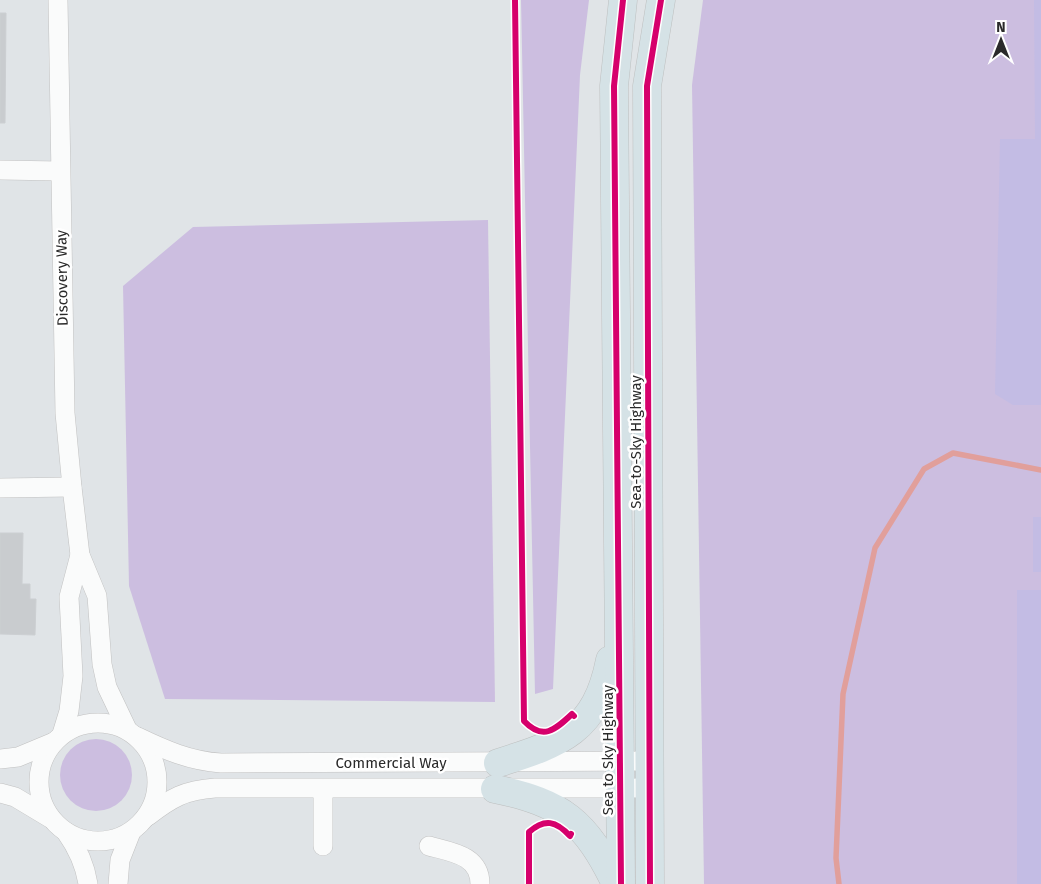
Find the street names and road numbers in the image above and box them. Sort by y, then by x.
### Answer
street label: Discovery Way [52,229,72,326]
street label: Sea-to-Sky Highway [627,375,645,509]
street label: Sea to Sky Highway [599,684,617,815]
street label: Commercial Way [335,754,447,772]

